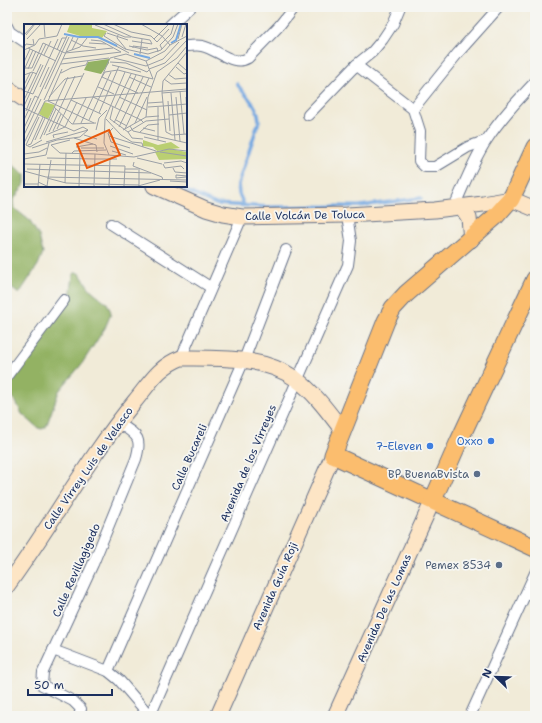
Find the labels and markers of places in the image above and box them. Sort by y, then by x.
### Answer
place label: Oxxo [457,434,483,449]
marker: Oxxo [486,436,496,446]
place label: 7-Eleven [376,439,422,454]
marker: 7-Eleven [425,441,435,451]
place label: BP BuenaBvista [388,467,469,482]
marker: BP BuenaBvista [472,469,482,479]
place label: Pemex 8534 [425,558,491,573]
marker: Pemex 8534 [494,560,504,570]

